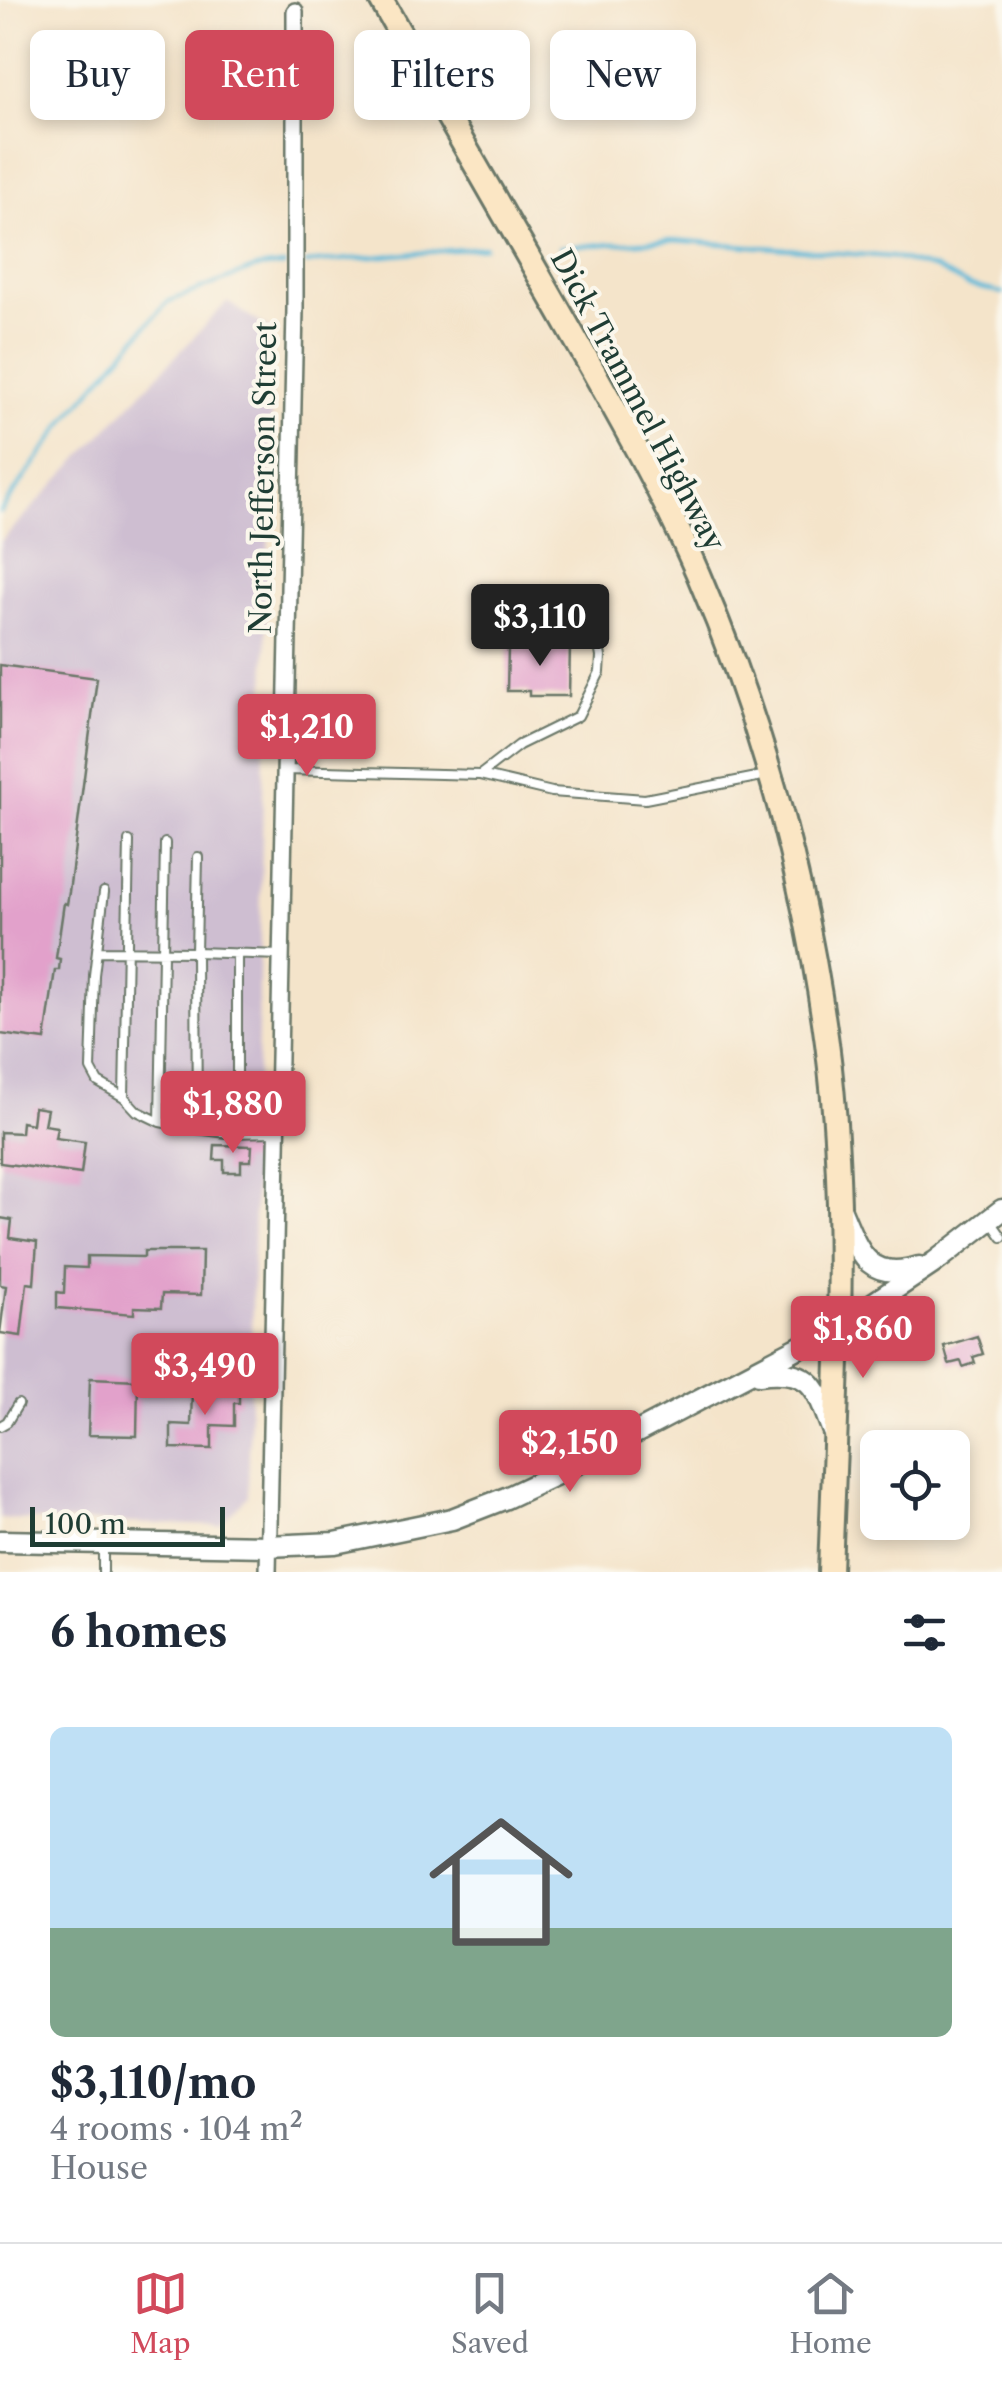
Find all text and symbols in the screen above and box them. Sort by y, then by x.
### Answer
chip: Buy [30,30,165,120]
chip: Rent [185,30,334,120]
chip: Filters [354,30,530,120]
chip: New [550,30,696,120]
street label: Dick Trammel Highway [543,243,733,557]
street label: North Jefferson Street [242,321,284,635]
pin: $3,110 [459,584,621,669]
text: $3,110 [493,597,587,636]
pin: $1,210 [226,694,388,779]
text: $1,210 [260,707,354,746]
pin: $1,880 [152,1071,314,1156]
text: $1,880 [183,1084,283,1123]
pin: $1,860 [782,1296,944,1381]
text: $1,860 [813,1309,913,1348]
pin: $3,490 [124,1333,286,1418]
text: $3,490 [153,1346,257,1385]
pin: $2,150 [489,1410,651,1495]
text: $2,150 [521,1423,619,1462]
map controls [860,1430,970,1540]
button: locate [860,1430,970,1540]
scale bar [30,1502,225,1546]
text: 100 m [45,1507,126,1541]
icon: filters [897,1605,952,1660]
text: 6 homes [50,1606,228,1658]
icon: home [411,1792,591,1972]
text: $3,110/mo [50,2057,257,2109]
text: 4 rooms · 104 m² [50,2109,303,2148]
text: House [50,2148,148,2187]
tab: Map [130,2266,190,2360]
tab: Saved [451,2266,529,2360]
tab: Home [789,2266,872,2360]

